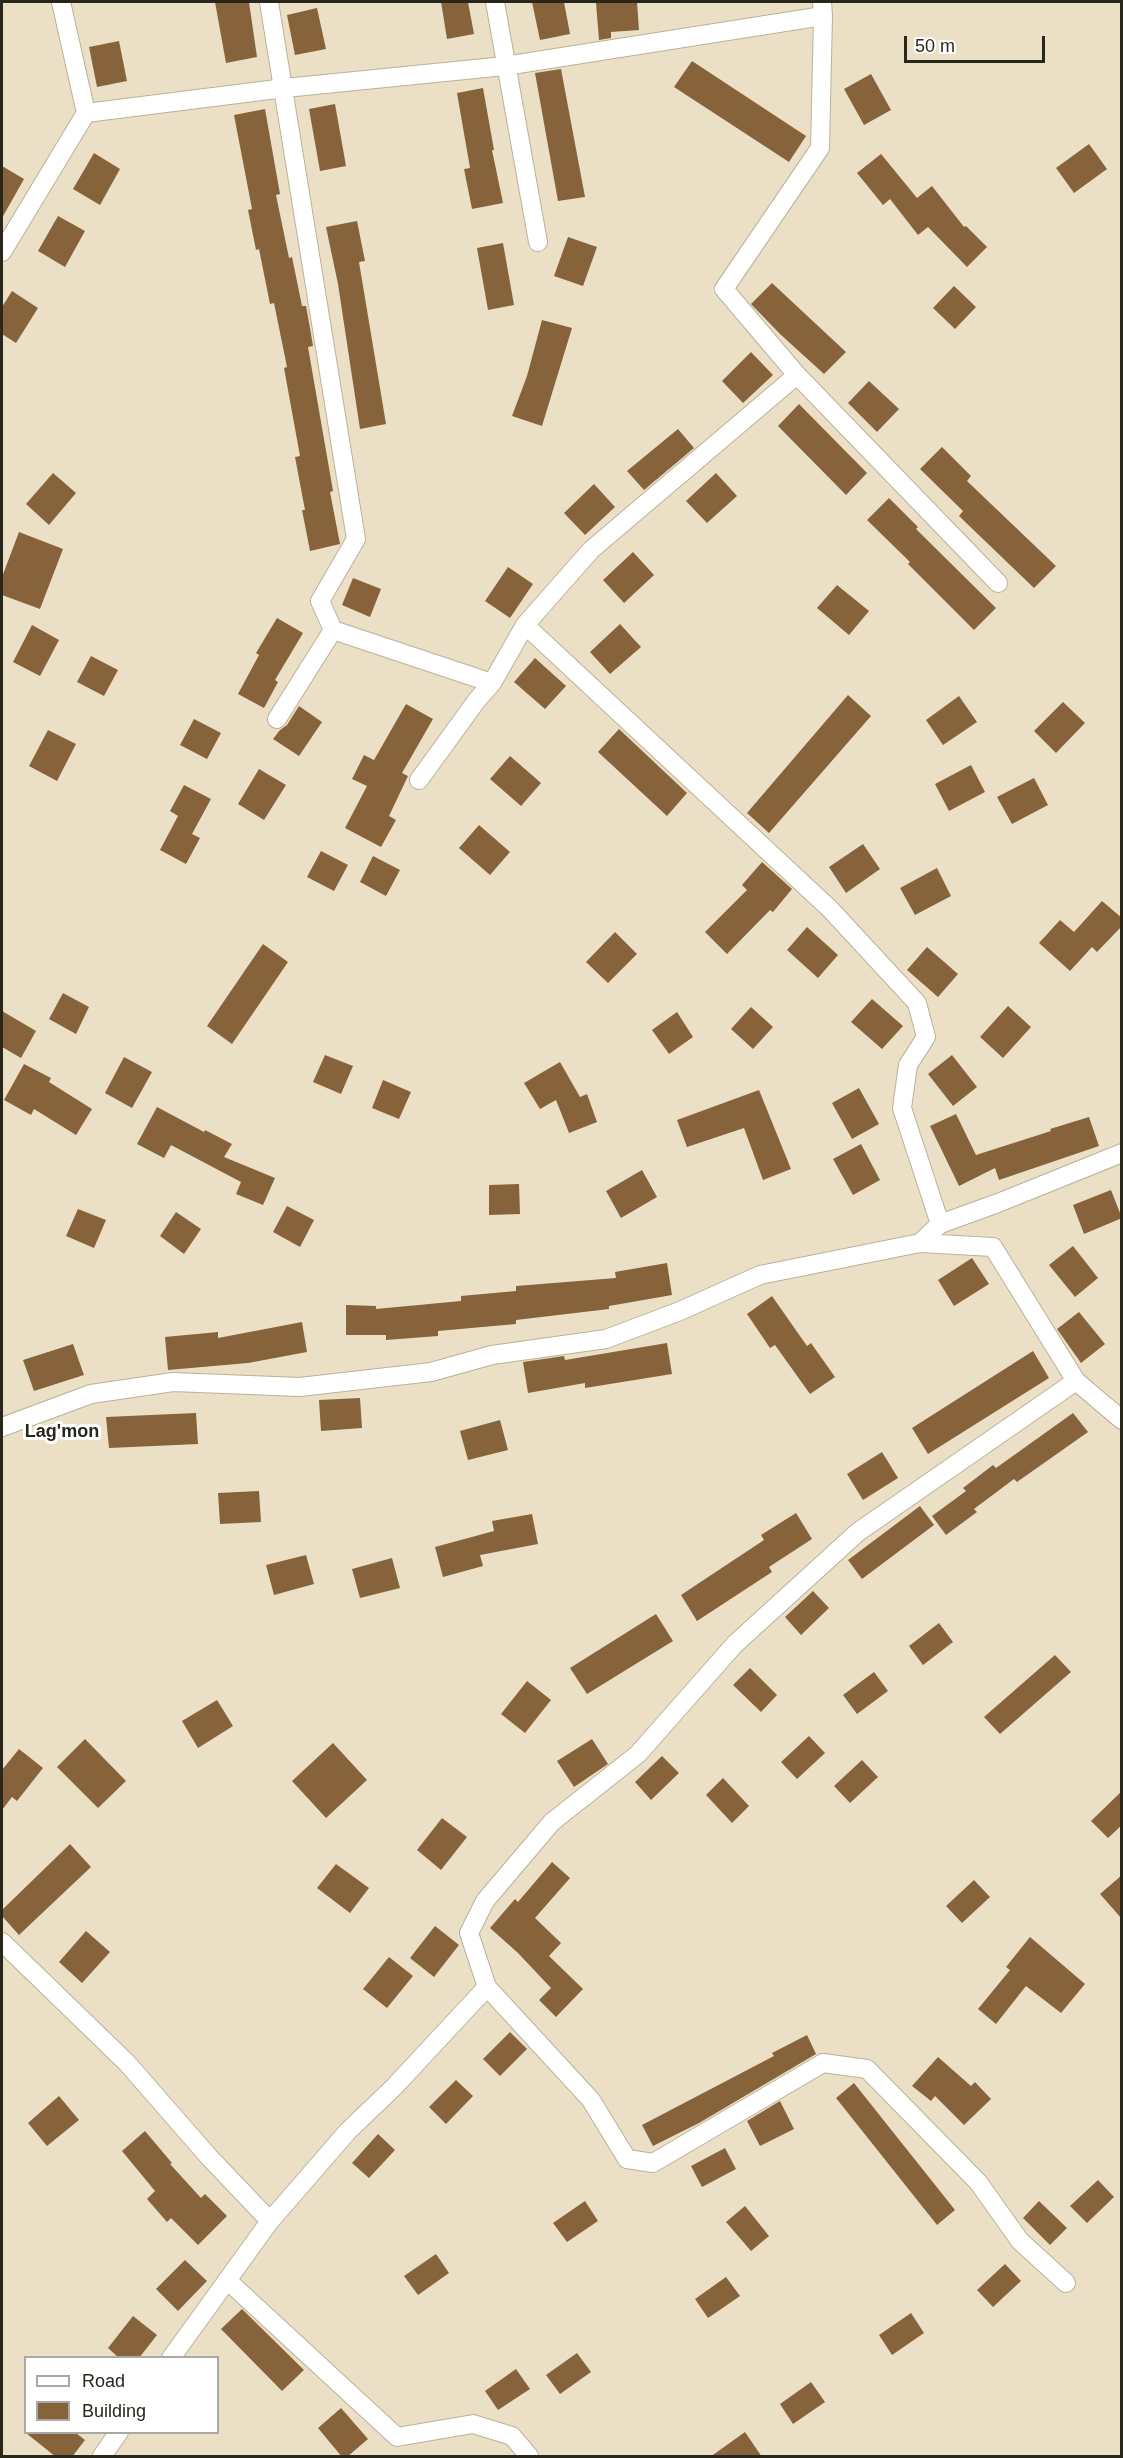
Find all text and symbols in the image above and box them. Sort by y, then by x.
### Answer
scale bar [907,24,1048,62]
text: 50 m [915,36,955,56]
district label: Lag'mon [25,1421,99,1443]
legend [24,2356,219,2434]
text: Road [82,2371,125,2391]
text: Building [82,2401,146,2421]

